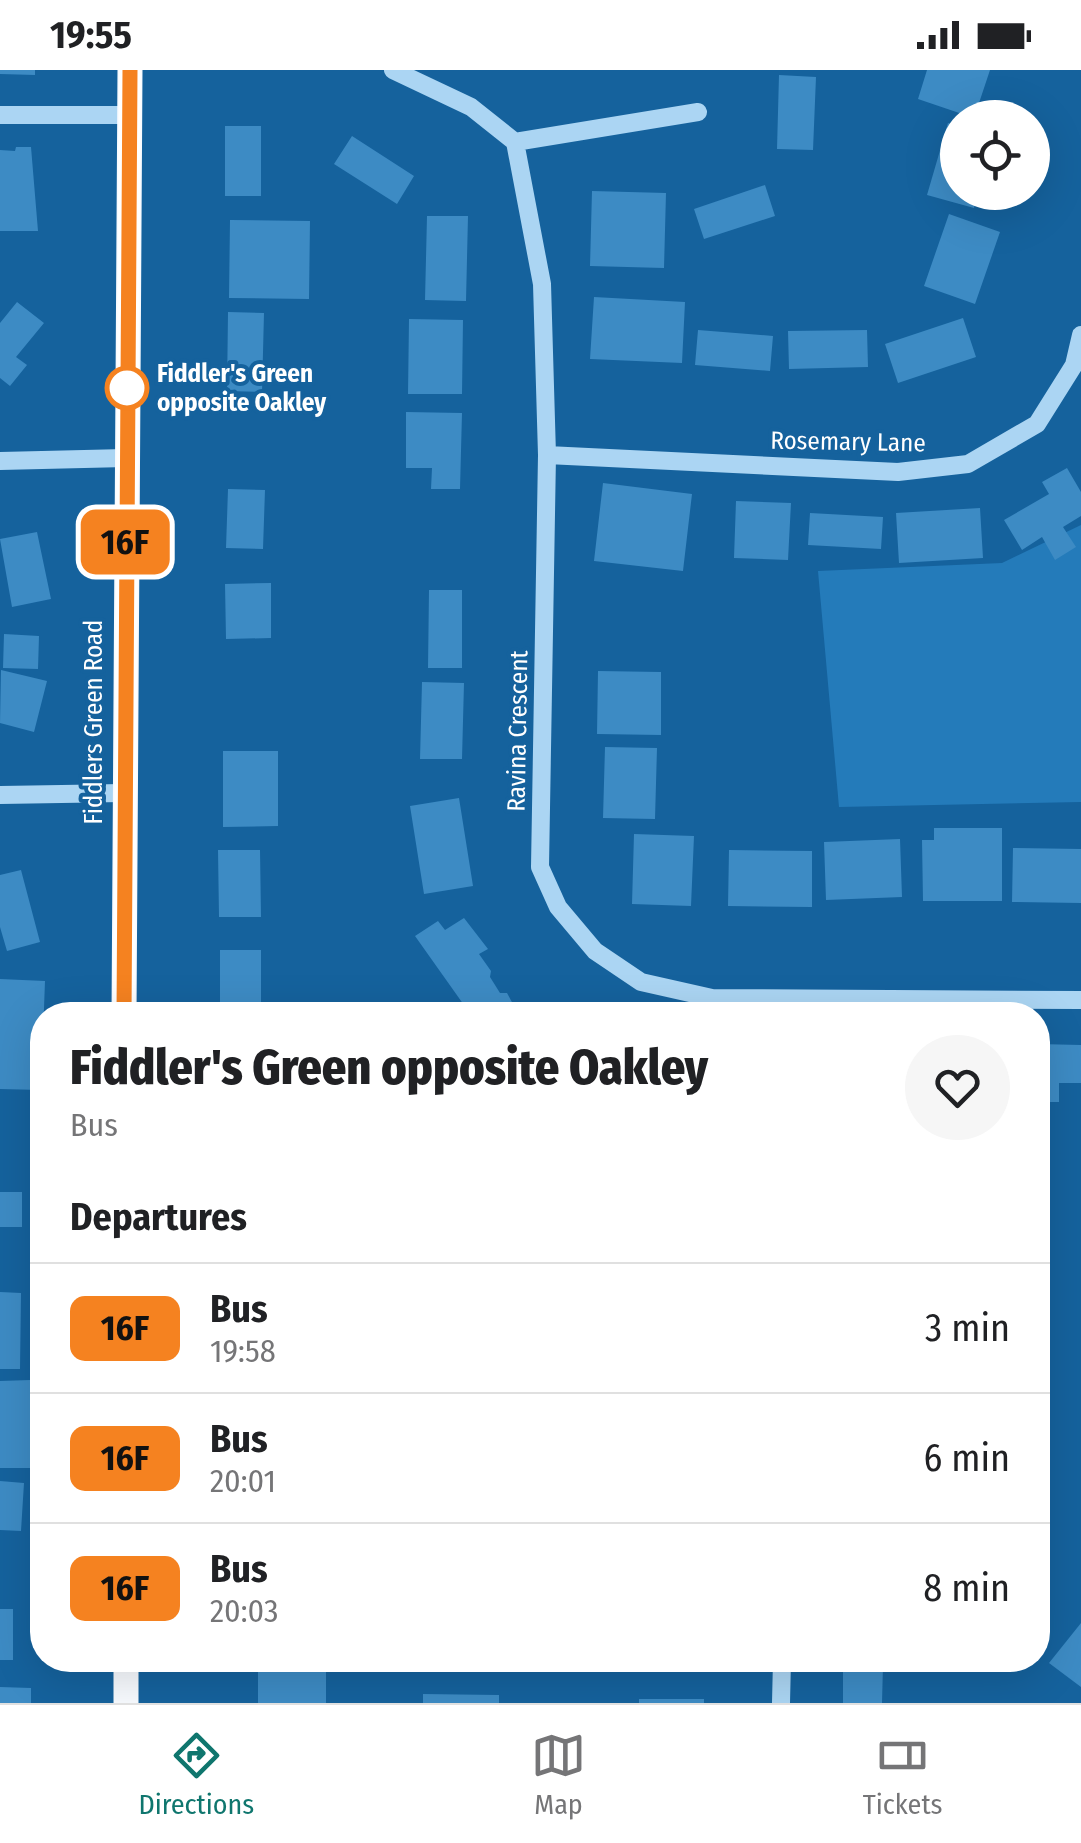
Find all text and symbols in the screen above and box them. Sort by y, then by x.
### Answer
text: 19:55 [50,12,132,58]
map controls [940,100,1050,210]
button: locate [940,100,1050,210]
place label: Fiddler's Green opposite Oakley [157,359,327,418]
marker: Fiddler's Green opposite Oakley [106,367,148,409]
street label: Rosemary Lane [770,426,926,458]
line badge: 16F [68,510,182,574]
text: 16F [101,521,149,563]
street label: Fiddlers Green Road [79,620,109,824]
street label: Ravina Crescent [502,649,534,812]
button: heart [905,1035,1010,1140]
text: Fiddler's Green opposite Oakley [70,1039,708,1097]
text: Bus [70,1106,118,1144]
text: Departures [70,1194,247,1240]
text: Bus [210,1286,268,1332]
text: 3 min [925,1305,1010,1351]
text: 16F [101,1307,149,1349]
text: 19:58 [210,1332,276,1370]
text: Bus [210,1416,268,1462]
text: 6 min [923,1435,1010,1481]
text: 16F [101,1437,149,1479]
text: 20:01 [210,1462,276,1500]
text: Bus [210,1546,268,1592]
text: 8 min [923,1565,1010,1611]
text: 16F [101,1567,149,1609]
text: 20:03 [210,1592,278,1630]
tab: Directions [138,1728,254,1821]
tab: Map [531,1728,586,1821]
tab: Tickets [863,1728,943,1821]

